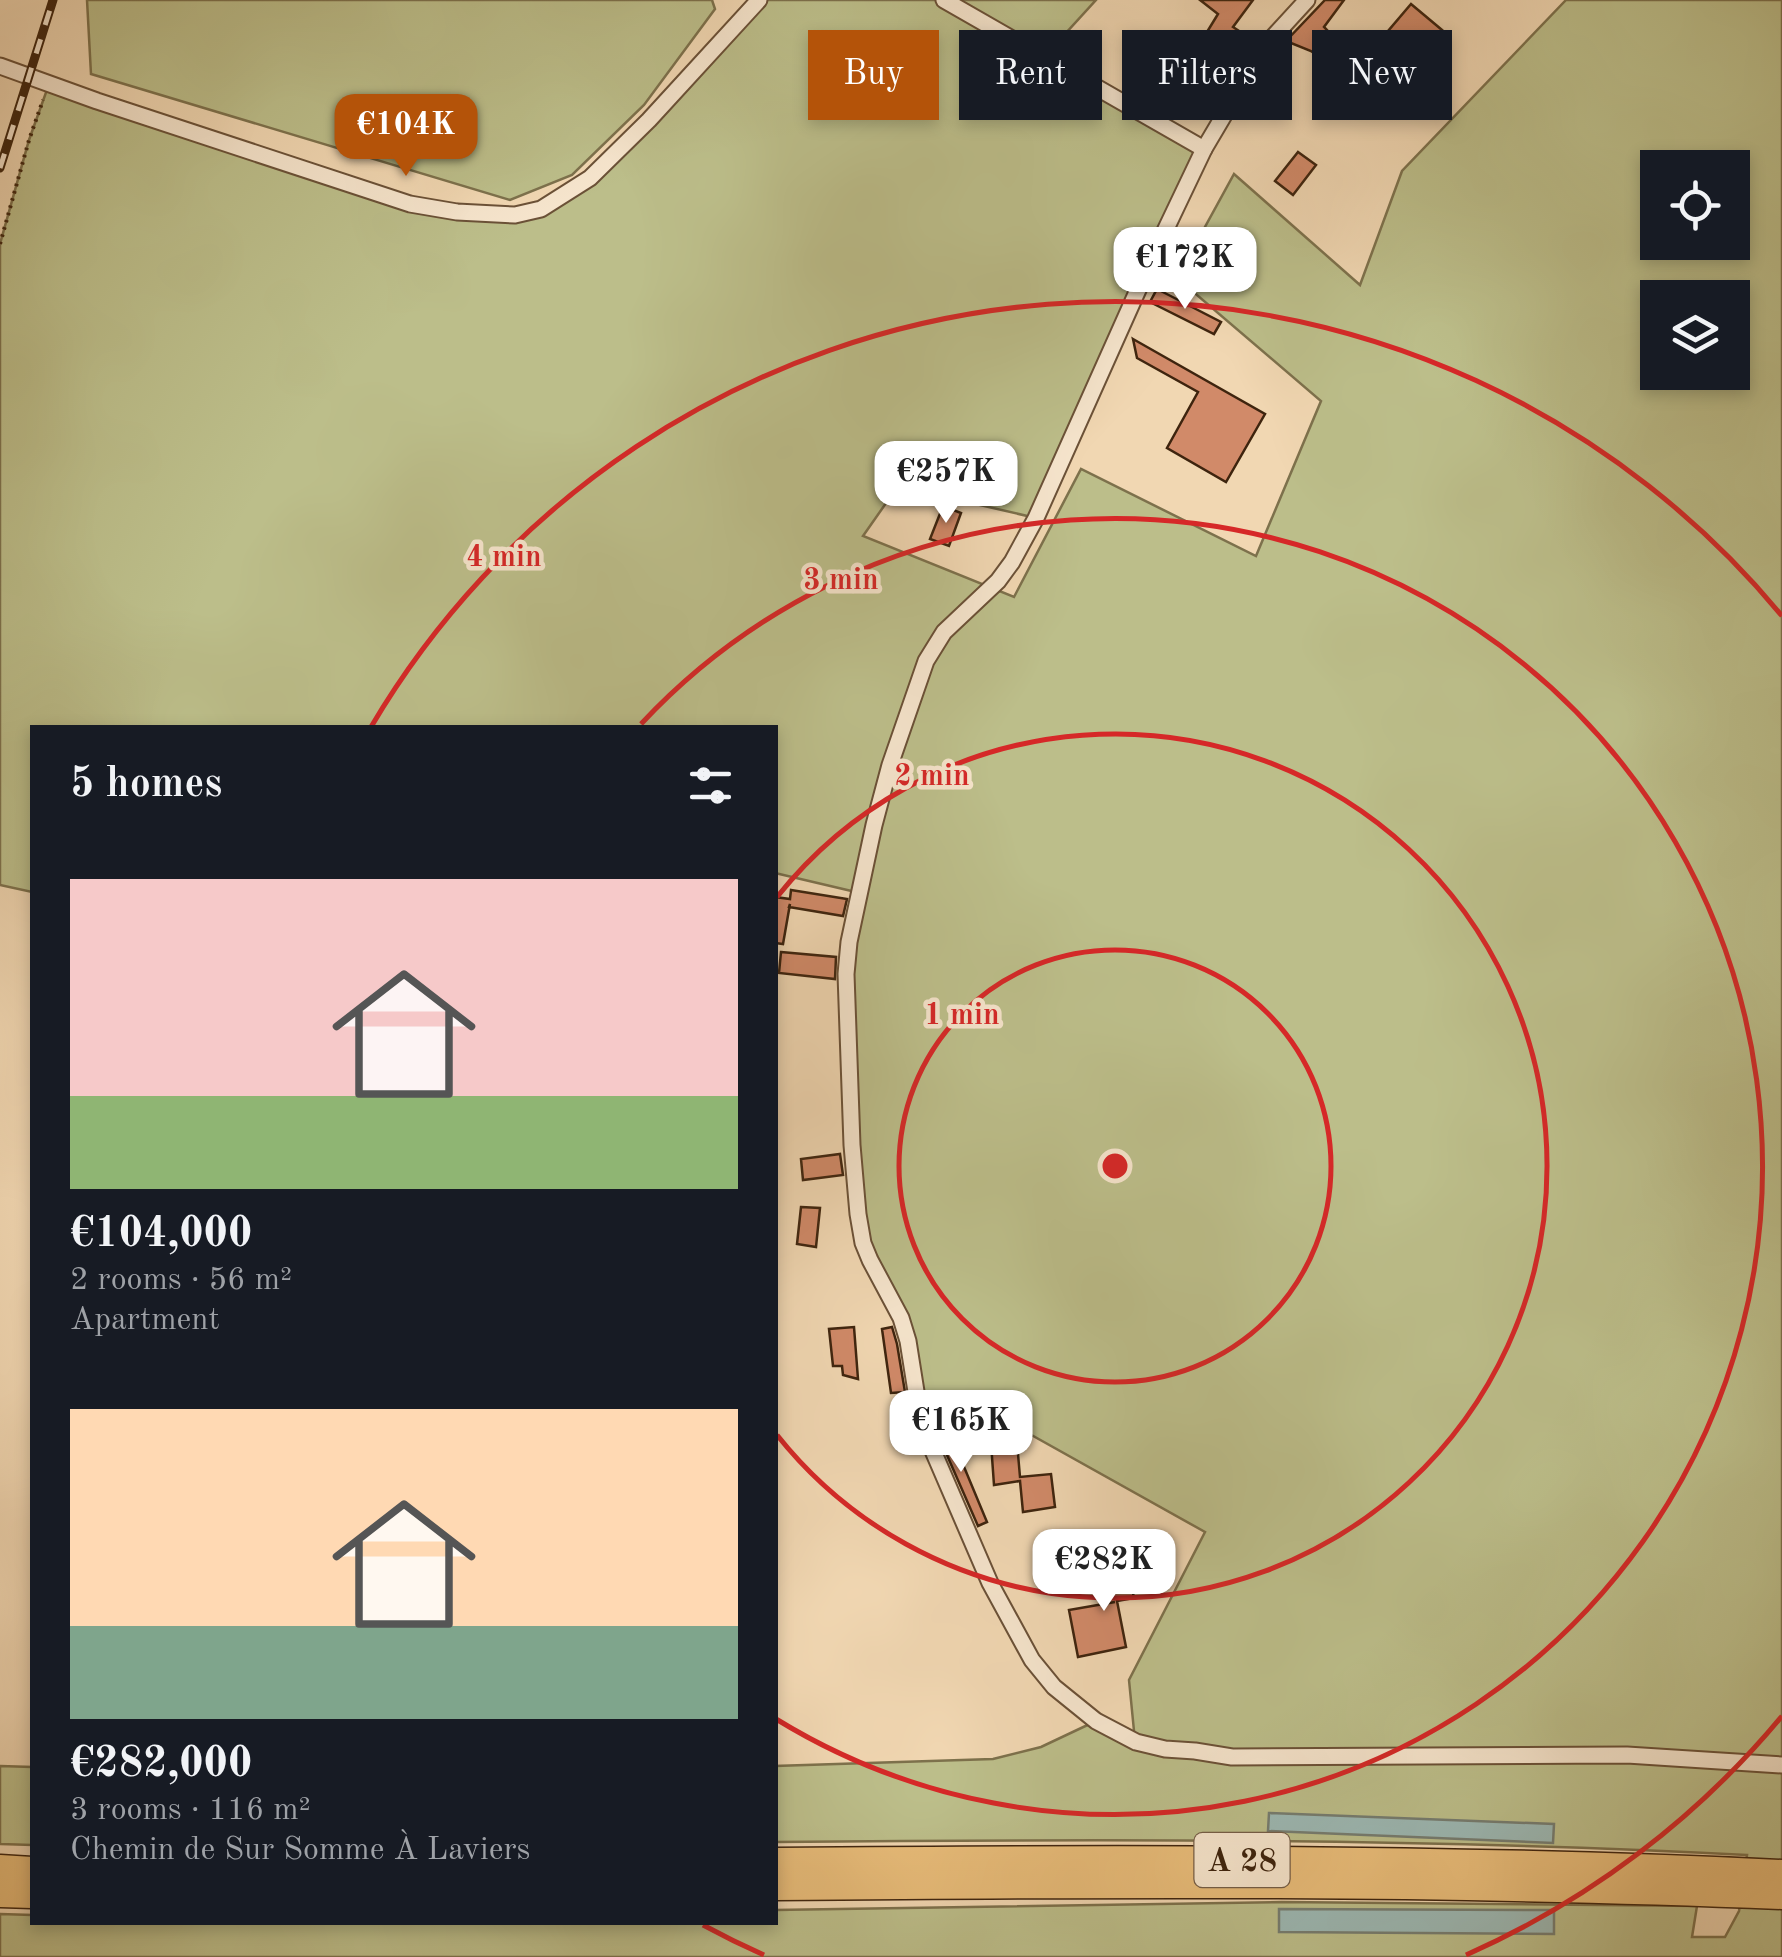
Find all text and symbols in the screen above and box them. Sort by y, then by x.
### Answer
chip: Buy [808,30,939,120]
chip: Rent [959,30,1102,120]
chip: Filters [1122,30,1292,120]
chip: New [1312,30,1452,120]
pin: €104K [336,94,476,179]
text: €104K [357,110,455,142]
map controls [1640,150,1750,390]
button: locate [1640,150,1750,260]
pin: €172K [1115,227,1255,312]
text: €172K [1136,243,1234,275]
button: layers [1640,280,1750,390]
pin: €257K [876,441,1016,526]
text: €257K [897,457,995,489]
text: 4 min [466,543,542,573]
text: 3 min [803,566,879,596]
icon: filters [683,758,738,813]
text: 2 min [894,762,970,792]
text: 5 homes [70,764,222,806]
icon: home [314,944,494,1124]
text: 1 min [924,1001,1000,1031]
centre of rings [1097,1148,1133,1184]
text: €104,000 [70,1214,252,1256]
text: 2 rooms · 56 m² [70,1265,292,1297]
text: Apartment [70,1305,220,1337]
pin: €165K [891,1390,1031,1475]
text: €165K [912,1406,1010,1438]
icon: home [314,1474,494,1654]
pin: €282K [1034,1529,1174,1614]
text: €282K [1055,1545,1153,1577]
text: €282,000 [70,1744,252,1786]
text: 3 rooms · 116 m² [70,1795,311,1827]
road number: A 28 [1194,1833,1290,1887]
text: Chemin de Sur Somme À Laviers [70,1835,530,1867]

